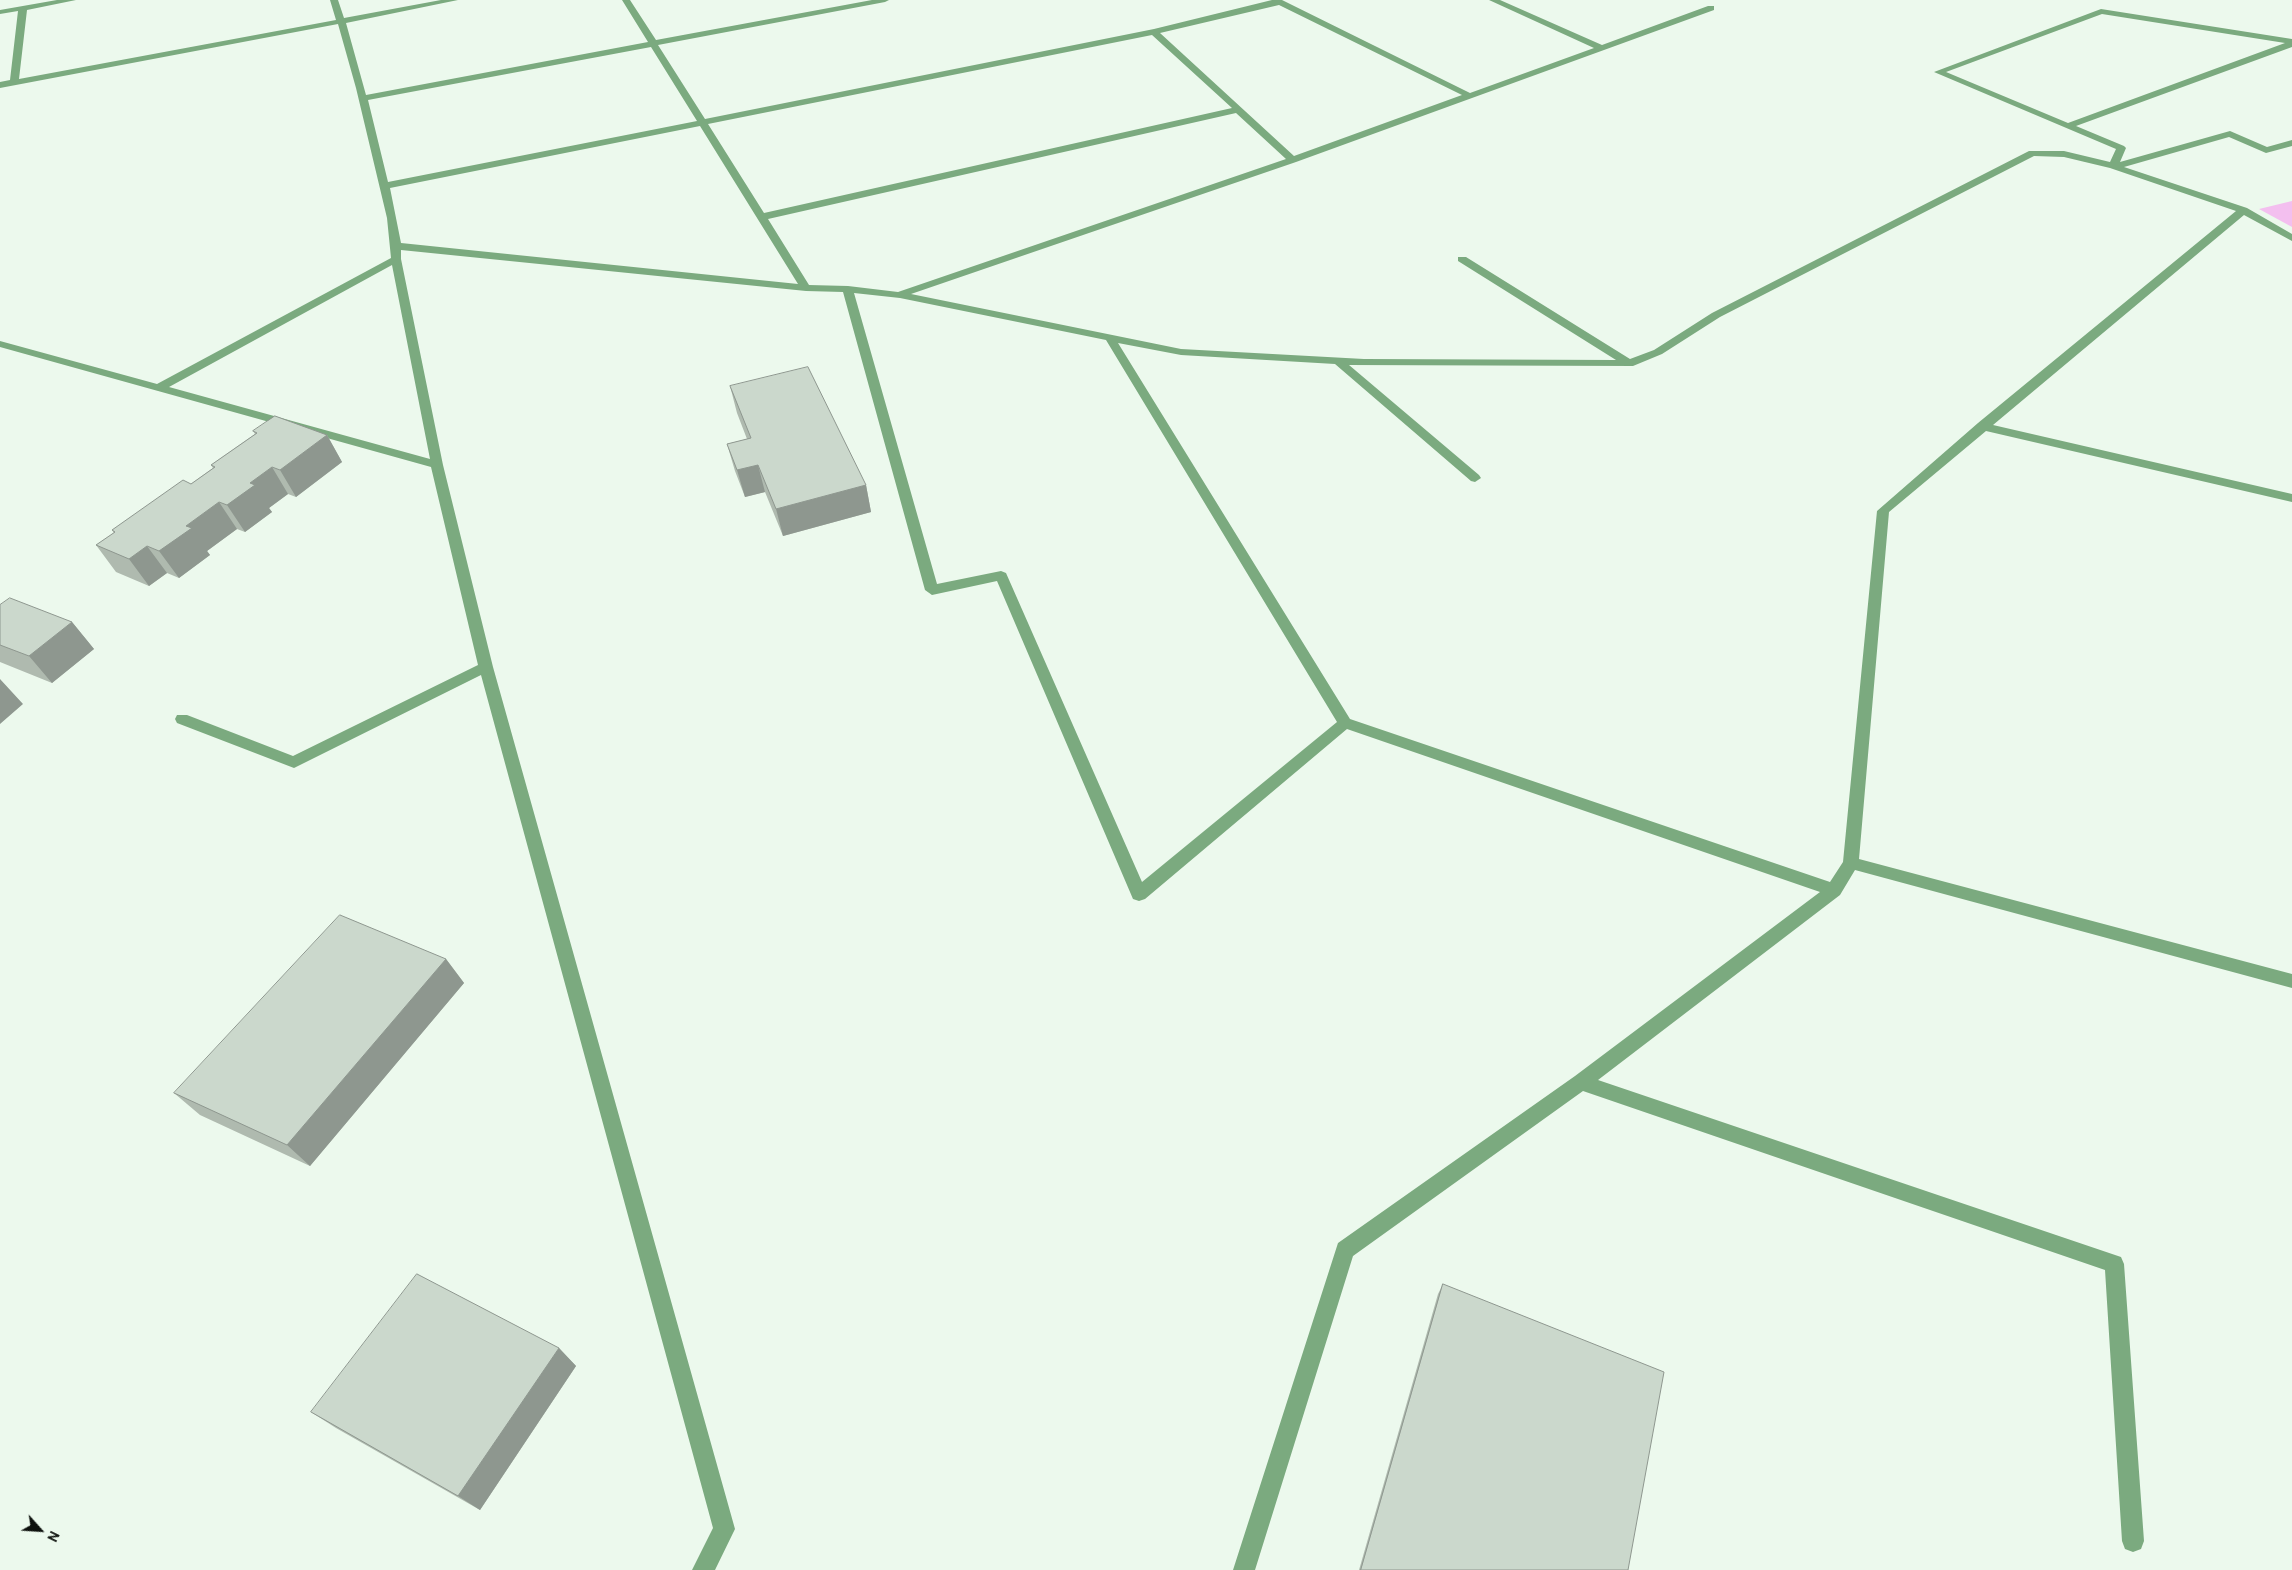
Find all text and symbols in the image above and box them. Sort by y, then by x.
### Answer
north arrow [15,1505,65,1555]
text: N [43,1528,64,1545]

